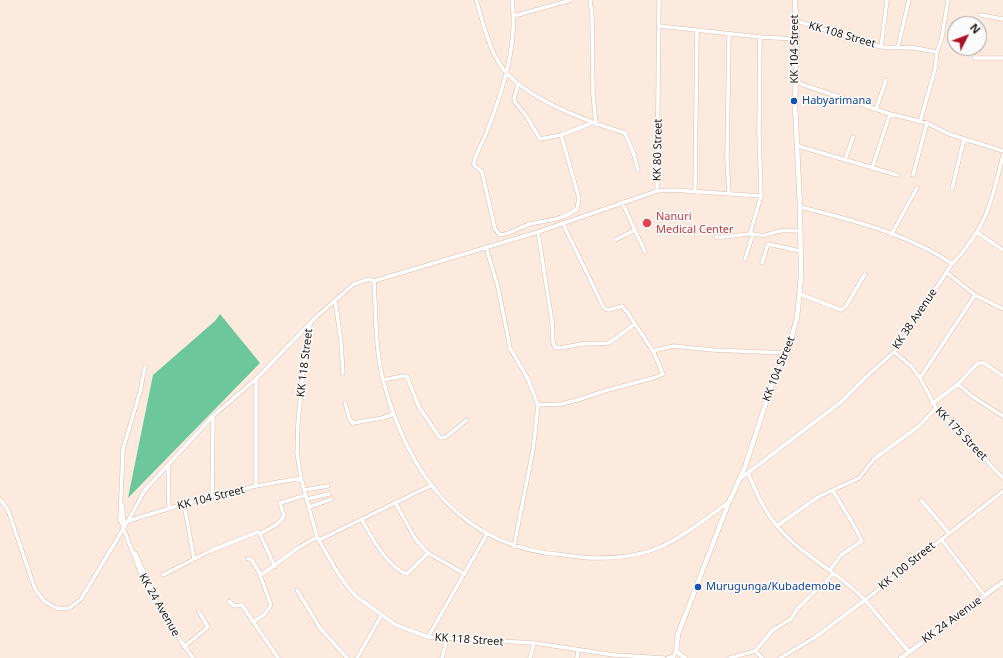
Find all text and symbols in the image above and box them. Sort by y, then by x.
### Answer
street label: KK 104 Street [788,15,802,83]
north arrow [947,16,987,56]
street label: KK 108 Street [807,19,877,51]
text: N [967,20,984,37]
place label: Habyarimana [802,94,871,108]
marker: Habyarimana [789,96,799,106]
street label: KK 80 Street [651,119,665,181]
place label: Nanuri Medical Center [656,210,734,236]
marker: Nanuri Medical Center [641,217,653,229]
street label: KK 38 Avenue [890,286,940,352]
street label: KK 118 Street [294,328,316,398]
street label: KK 104 Street [760,335,798,403]
street label: KK 175 Street [932,405,990,463]
street label: KK 104 Street [176,483,246,513]
street label: KK 100 Street [876,539,938,593]
street label: KK 24 Avenue [136,571,182,639]
place label: Murugunga/Kubademobe [706,580,841,594]
marker: Murugunga/Kubademobe [693,582,703,592]
street label: KK 24 Avenue [920,594,984,646]
street label: KK 118 Street [434,631,504,649]

